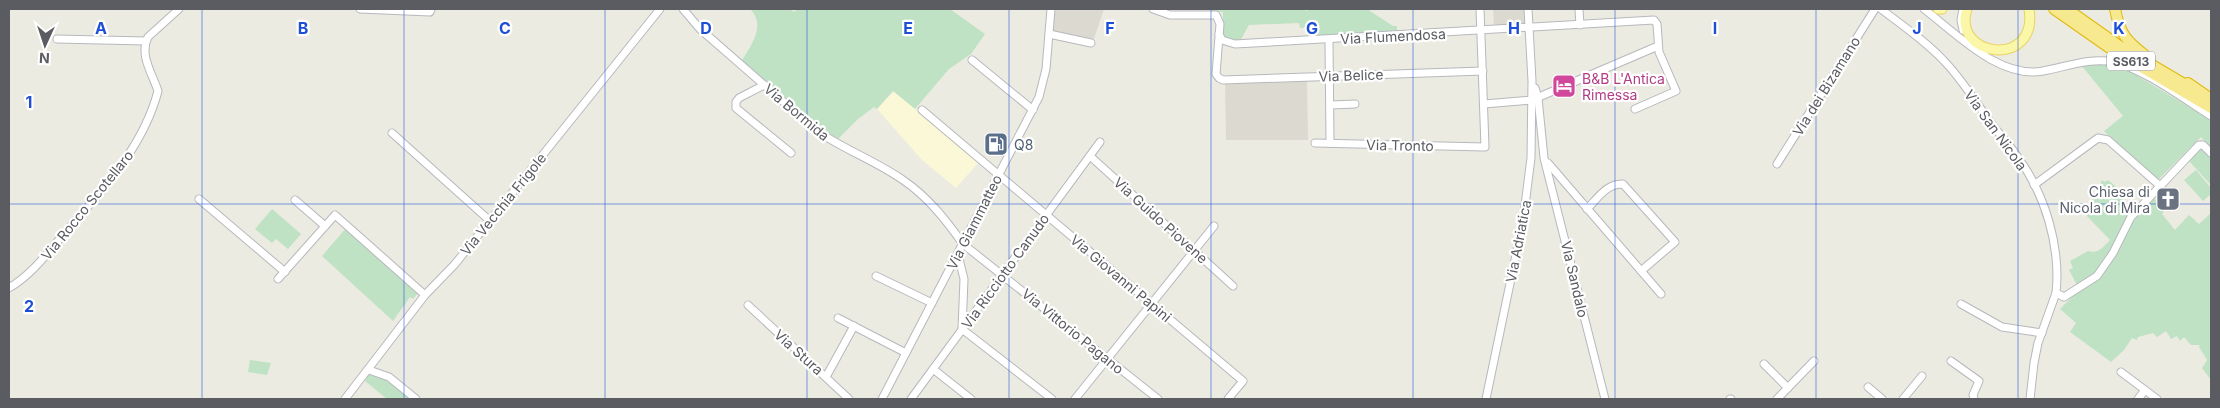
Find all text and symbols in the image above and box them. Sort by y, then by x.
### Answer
text: A [95,18,107,38]
text: B [298,18,308,38]
text: C [499,18,511,38]
text: D [700,18,712,38]
text: E [903,18,913,38]
text: F [1105,18,1115,38]
text: G [1306,18,1318,38]
text: H [1508,18,1520,38]
text: I [1713,18,1717,38]
text: J [1912,18,1922,38]
text: K [2113,18,2125,38]
north arrow [20,20,70,70]
street label: Via Flumendosa [1340,25,1446,47]
street label: Via dei Bizamano [1789,33,1863,139]
text: N [39,50,50,67]
road number: SS613 [2107,51,2155,70]
street label: Via Belice [1318,65,1384,85]
place label: B&B L'Antica Rimessa [1582,70,1665,103]
hotel icon: B&B L'Antica Rimessa [1551,73,1577,99]
street label: Via Bormida [761,80,833,144]
street label: Via San Nicola [1961,86,2031,174]
text: 1 [26,92,32,112]
fuel station icon: Q8 [983,131,1009,157]
place label: Q8 [1014,136,1033,153]
street label: Via Tronto [1366,136,1434,154]
street label: Via Rocco Scotellaro [37,147,137,263]
street label: Via Vecchia Frigole [457,149,549,259]
street label: Via Giammatteo [943,172,1005,272]
street label: Via Guido Piovene [1111,173,1211,267]
place label: Chiesa di Nicola di Mira [2059,183,2150,216]
church icon: Chiesa di Nicola di Mira [2155,186,2181,212]
street label: Via Adriatica [1502,198,1534,284]
street label: Via Ricciotto Canudo [958,210,1052,332]
street label: Via Giovanni Papini [1067,231,1175,325]
street label: Via Sandalo [1558,239,1592,319]
street label: Via Vittorio Pagano [1019,285,1127,377]
text: 2 [24,296,34,316]
street label: Via Stura [771,326,827,378]

